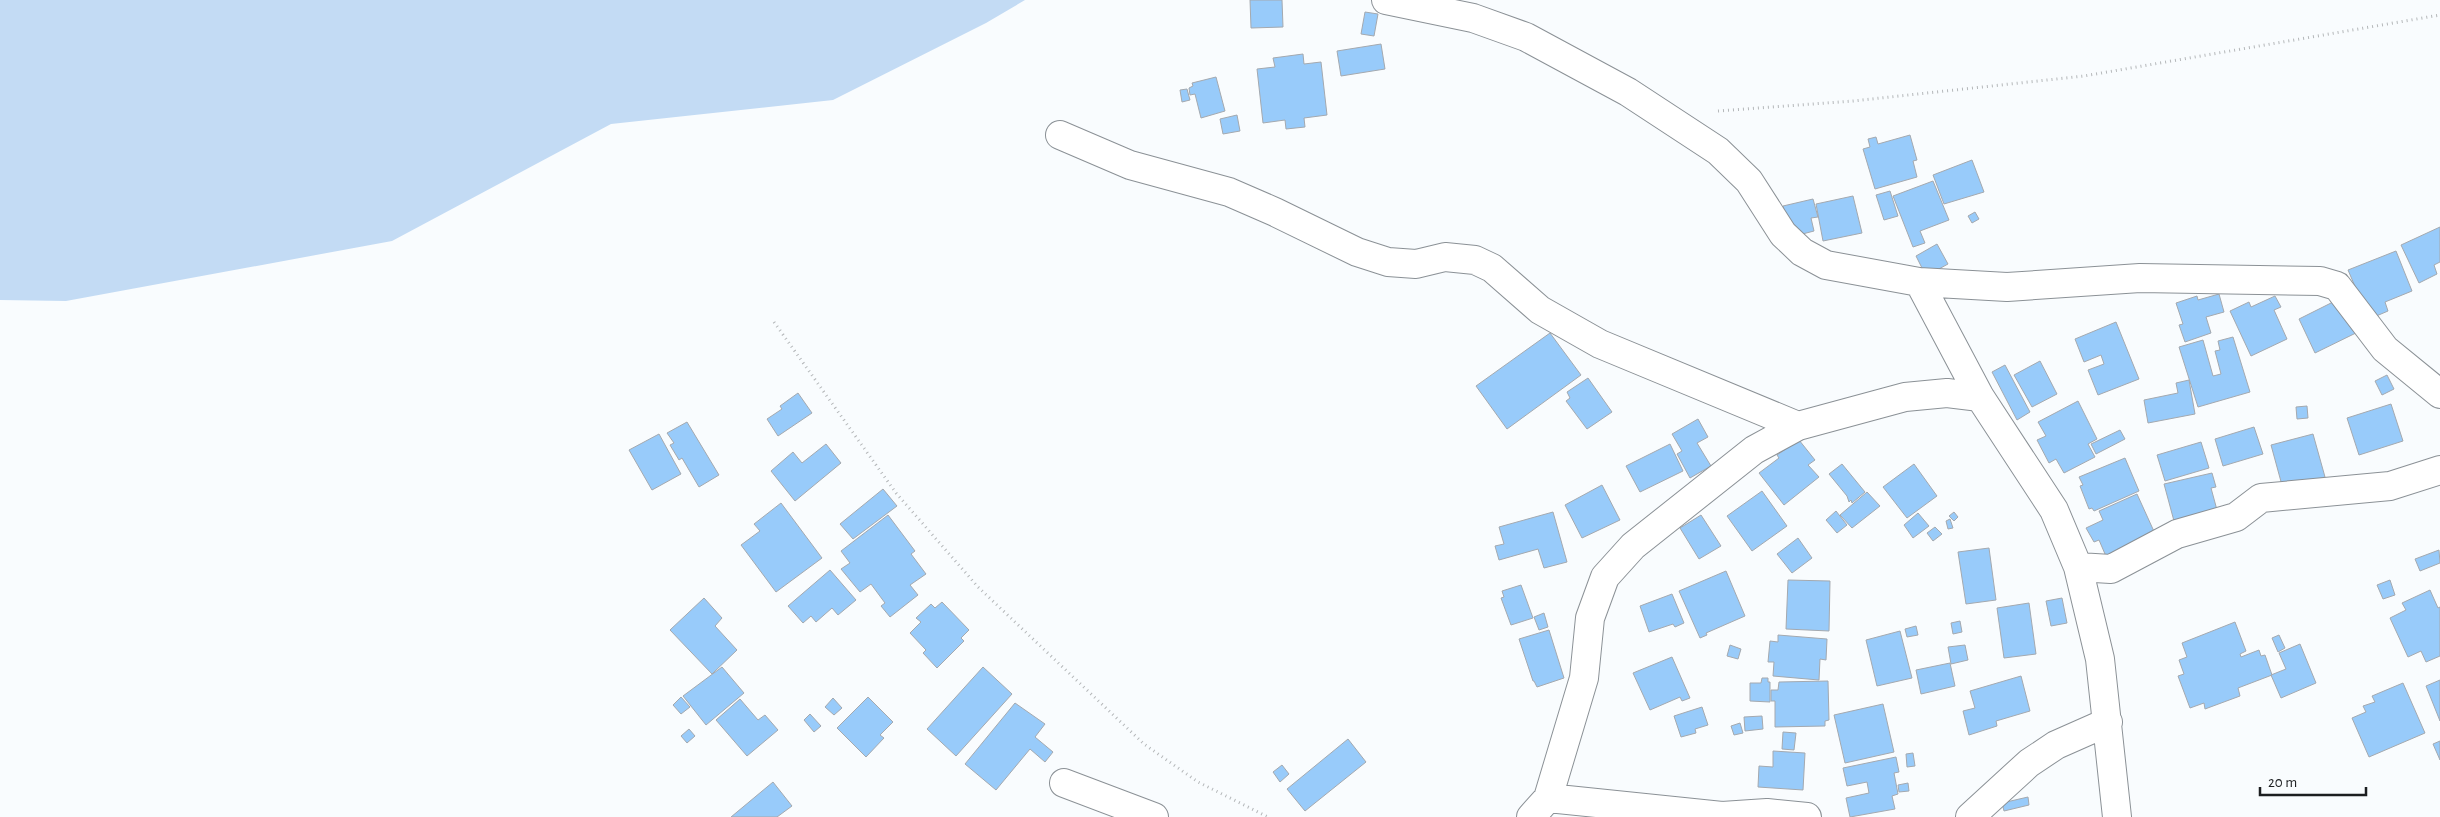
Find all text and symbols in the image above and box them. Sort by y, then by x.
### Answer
scale bar [2260,764,2366,796]
text: 20 m [2268,775,2297,790]

